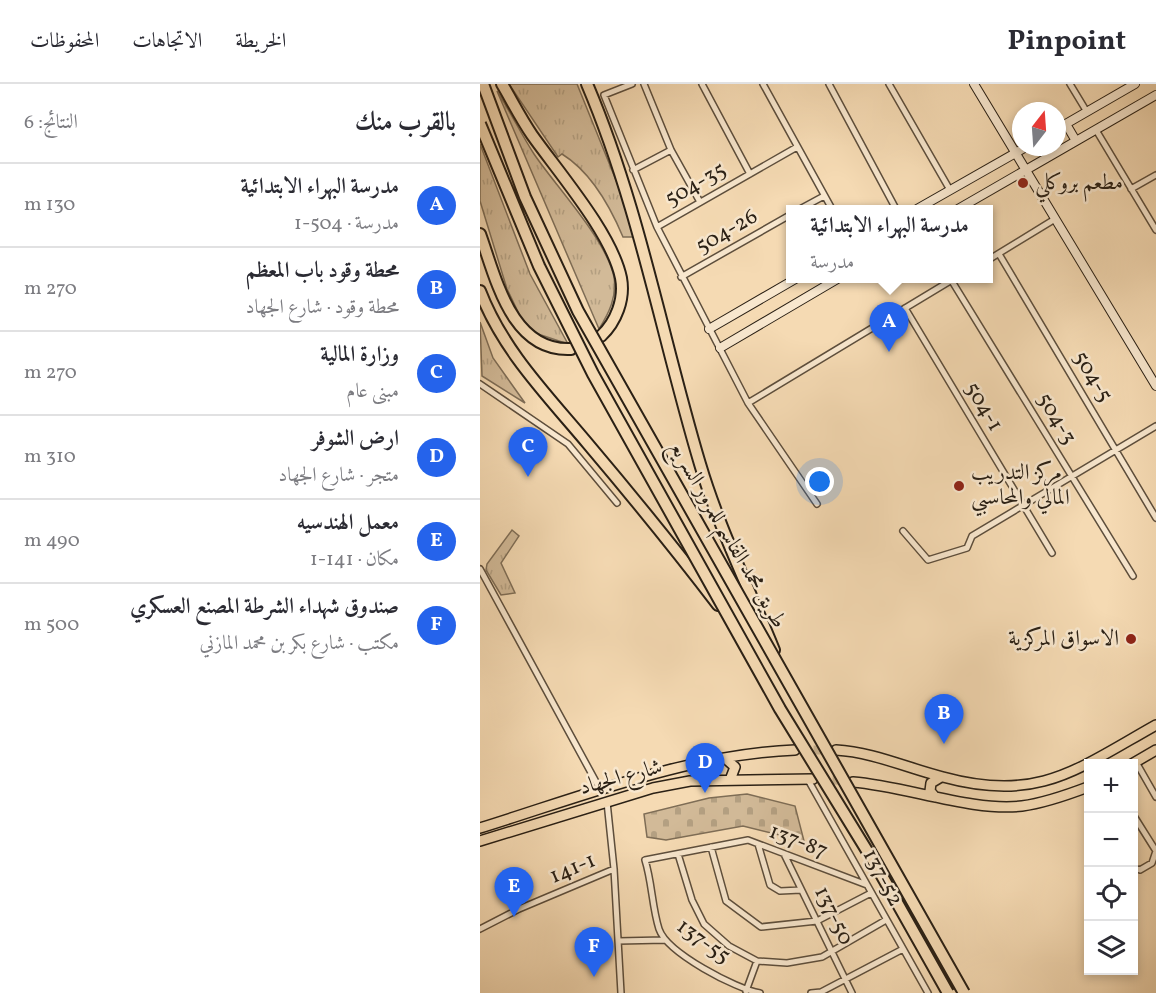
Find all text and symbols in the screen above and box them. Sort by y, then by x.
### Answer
text: Pinpoint [1008,22,1126,61]
text: المحفوظات [30,27,99,56]
text: الاتجاهات [132,27,202,56]
text: الخريطة [235,27,286,56]
north arrow [1012,102,1066,156]
text: بالقرب منك [355,105,456,141]
text: النتائج: 6 [24,109,78,137]
street label: 504-35 [660,155,732,215]
place label: مطعم بروكلي [1035,168,1123,203]
text: مدرسة البهراء الابتدائية [240,172,399,203]
marker: مطعم بروكلي [1016,176,1030,190]
text: 130 m [24,191,75,219]
text: A [429,191,444,219]
street label: 504-26 [690,202,764,262]
popup [786,205,993,283]
text: مدرسة · 504-1 [294,210,399,238]
text: مدرسة البهراء الابتدائية [810,211,969,242]
text: مدرسة [810,249,854,277]
text: محطة وقود باب المعظم [245,256,399,287]
text: 270 m [24,275,77,303]
text: B [430,275,443,303]
text: محطة وقود · شارع الجهاد [246,294,399,322]
pin: A [870,302,908,352]
text: وزارة المالية [320,340,399,371]
street label: 504-5 [1065,345,1119,409]
text: 270 m [24,359,77,387]
text: C [430,359,443,387]
street label: 504-1 [956,376,1010,438]
text: مبنى عام [346,378,399,406]
street label: 504-3 [1028,387,1084,451]
text: ارض الشوفر [312,424,399,455]
pin: C [508,428,548,477]
street label: طريق محمد القاسم للمرور السريع [657,435,793,637]
text: 310 m [24,443,76,471]
text: D [429,443,444,471]
place label: مركز التدريب المالي والمحاسبي [971,458,1070,517]
text: متجر · شارع الجهاد [278,462,399,490]
your location [805,467,834,496]
marker: مركز التدريب المالي والمحاسبي [952,479,966,493]
text: معمل الهندسيه [297,508,399,539]
text: 490 m [24,527,80,555]
text: E [430,527,443,555]
text: مكان · 141-1 [310,546,399,574]
text: صندوق شهداء الشرطة المصنع العسكري [130,592,399,623]
text: 500 m [24,611,79,639]
text: F [431,611,442,639]
place label: الاسواق المركزية [1008,624,1119,655]
text: مكتب · شارع بكر بن محمد المازني [200,630,399,658]
marker: الاسواق المركزية [1124,632,1138,646]
pin: B [924,694,964,744]
pin: D [686,744,724,793]
street label: شارع الجهاد [576,752,666,805]
map controls [1084,759,1138,975]
button: + [1084,759,1138,813]
button: − [1084,813,1138,867]
street label: 137-87 [764,817,832,867]
street label: 137-52 [854,844,910,912]
street label: 141-1 [545,845,601,893]
button: locate [1084,867,1138,921]
pin: E [495,868,534,917]
street label: 137-50 [805,881,861,951]
street label: 137-55 [670,912,736,972]
button: layers [1084,921,1138,975]
pin: F [574,928,614,977]

